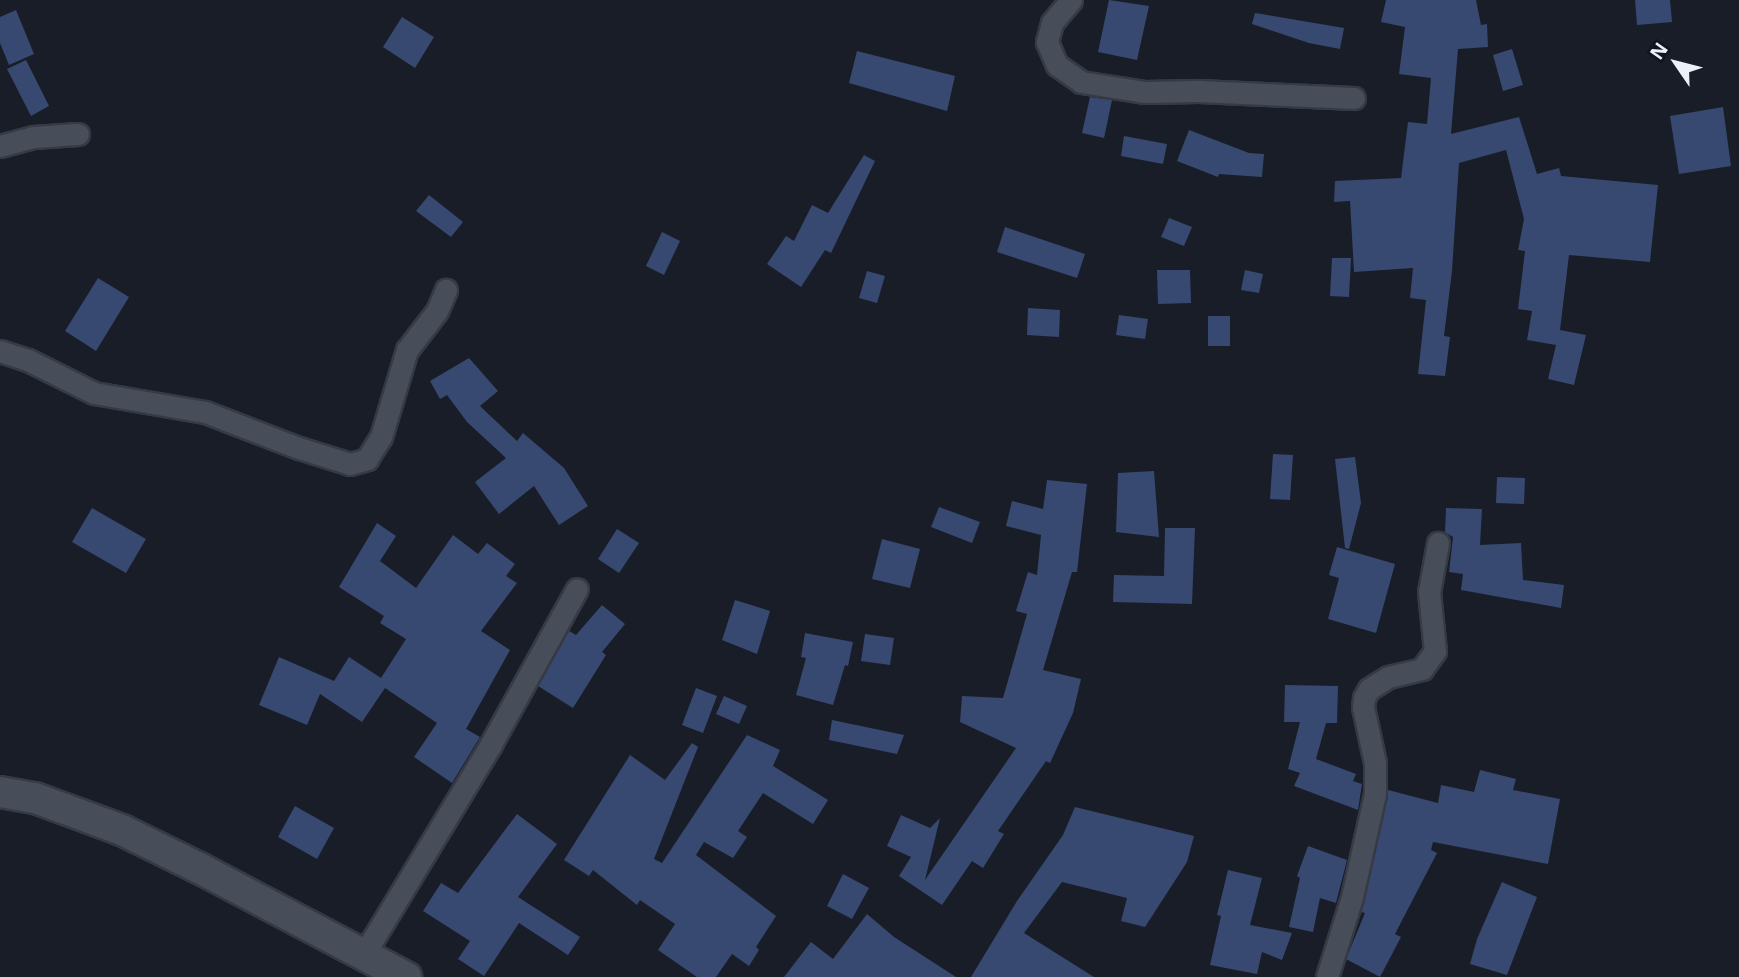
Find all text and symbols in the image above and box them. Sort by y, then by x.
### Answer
north arrow [1641,28,1711,98]
text: N [1644,37,1674,65]

